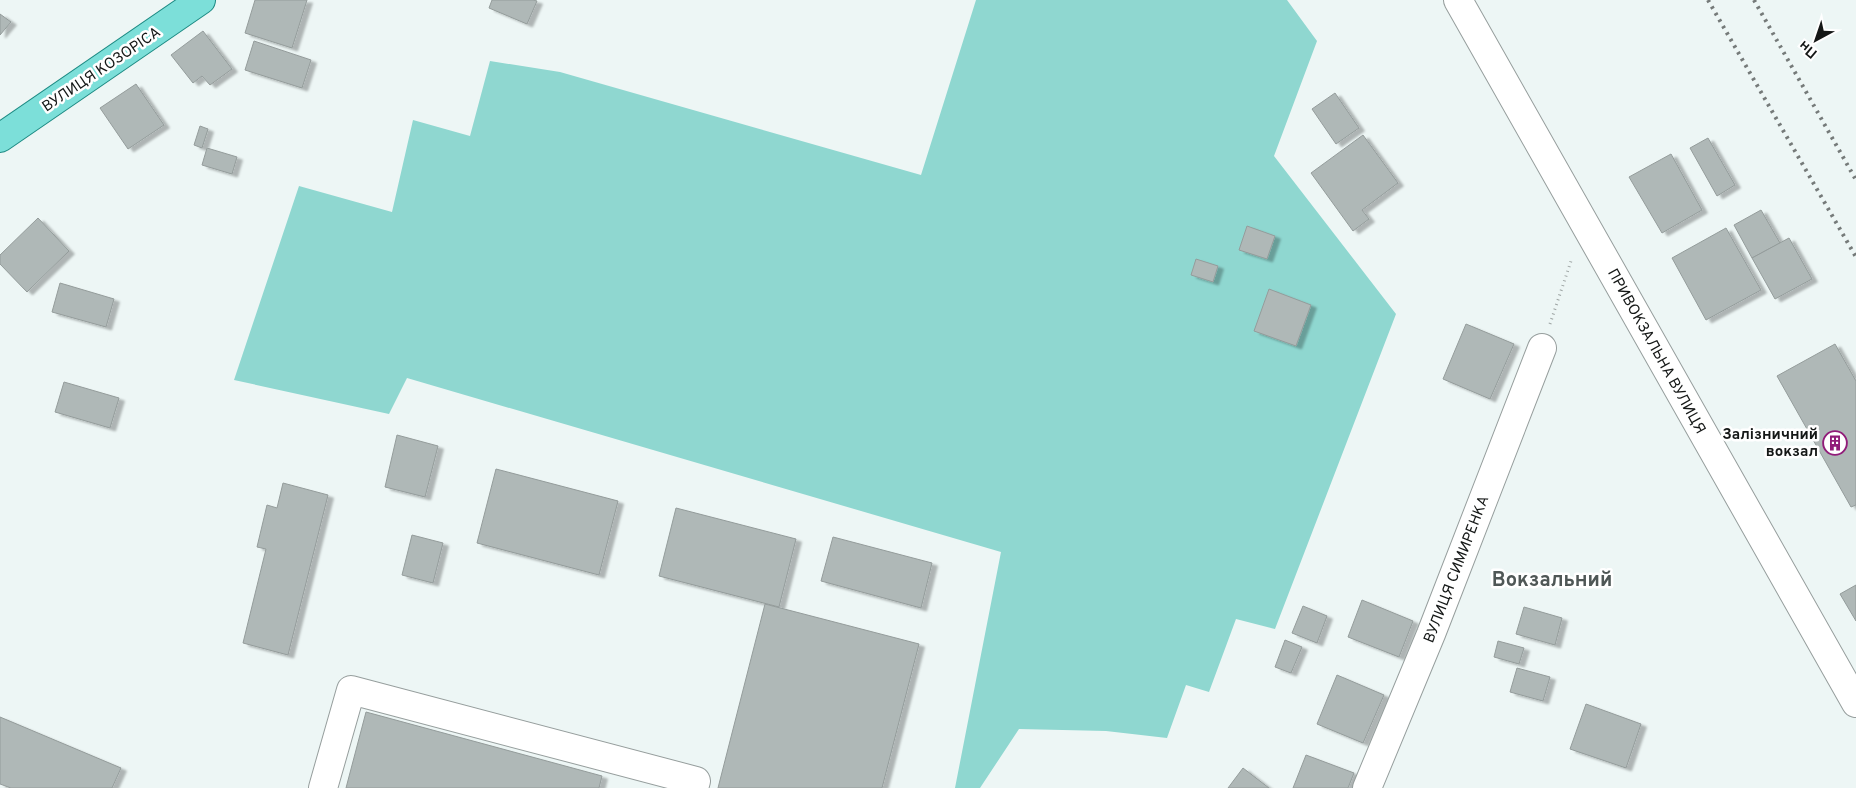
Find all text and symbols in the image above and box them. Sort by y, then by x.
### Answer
north arrow [1791,15,1841,65]
street label: ВУЛИЦЯ КОЗОРІСА [39,24,165,117]
text: Пн [1796,36,1821,61]
street label: ПРИВОКЗАЛЬНА ВУЛИЦЯ [1602,266,1709,438]
place label: Залізничний вокзал [1722,426,1818,462]
building icon: Залізничний вокзал [1822,430,1848,456]
street label: ВУЛИЦЯ СИМИРЕНКА [1420,493,1494,646]
district label: Вокзальний [1492,568,1612,594]

